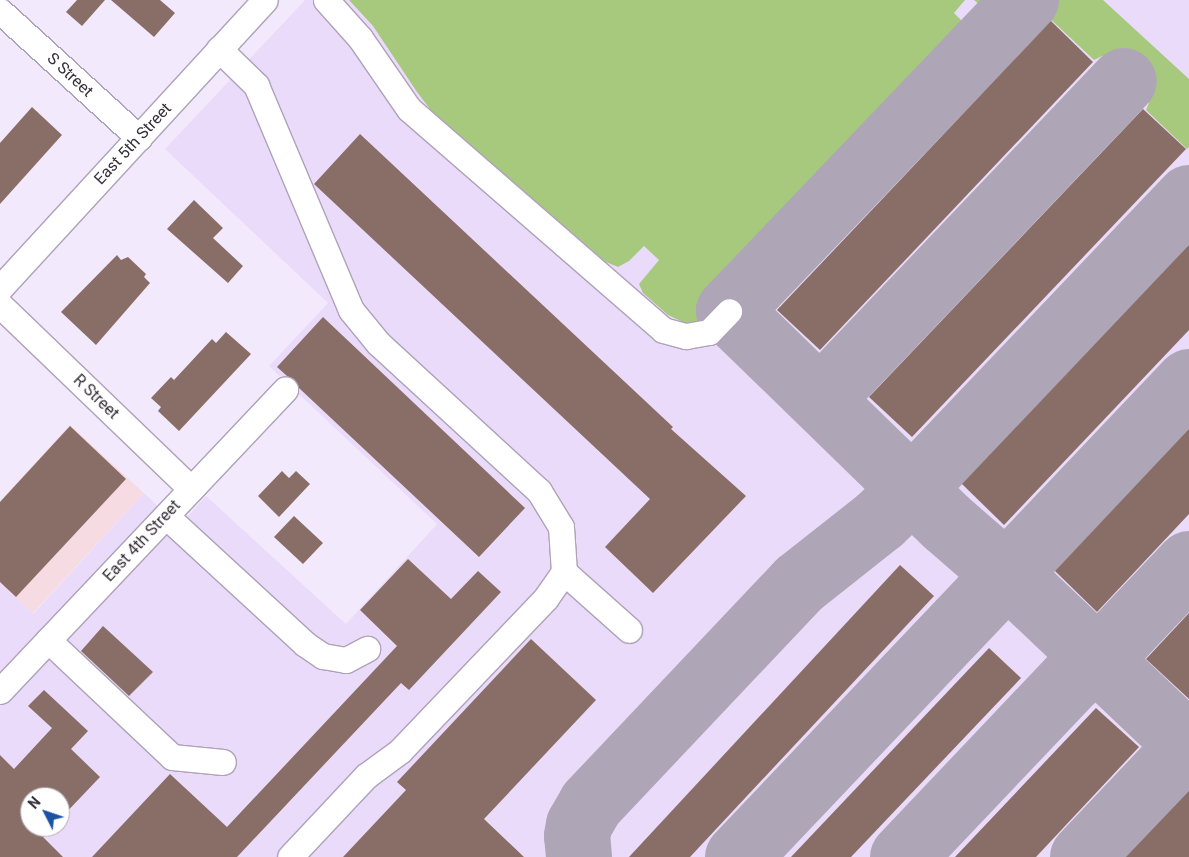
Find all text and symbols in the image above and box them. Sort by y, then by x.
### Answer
street label: S Street [43,49,97,101]
street label: East 5th Street [90,99,176,189]
street label: R Street [69,371,123,423]
street label: East 4th Street [99,496,185,586]
north arrow [20,787,70,837]
text: N [25,794,44,812]

